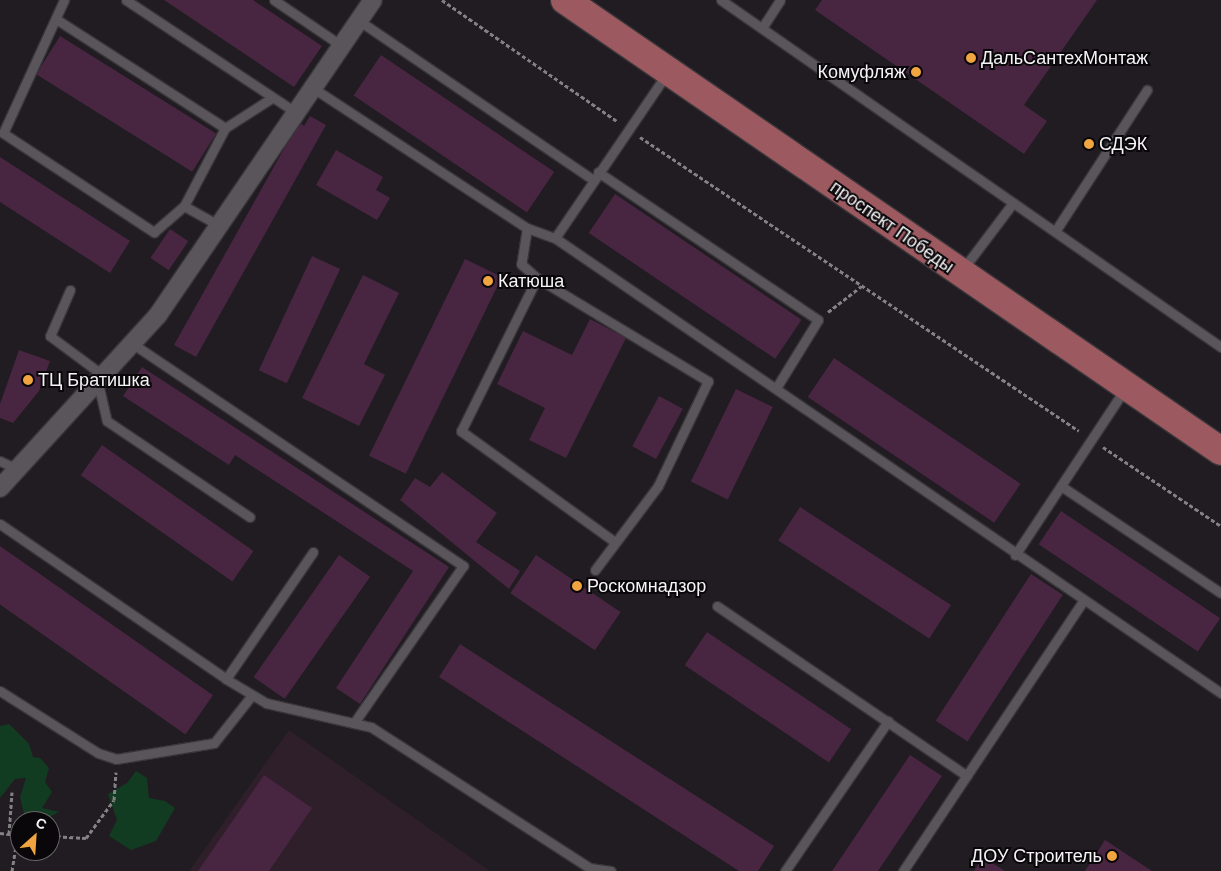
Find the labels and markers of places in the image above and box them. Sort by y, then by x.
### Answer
place label: ДальСантехМонтаж [981,47,1148,69]
marker: ДальСантехМонтаж [965,52,977,64]
place label: Комуфляж [817,61,906,83]
marker: Комуфляж [910,66,922,78]
place label: СДЭК [1099,133,1147,155]
marker: СДЭК [1083,138,1095,150]
place label: Катюша [498,270,564,292]
marker: Катюша [482,275,494,287]
place label: ТЦ Братишка [38,369,150,391]
marker: ТЦ Братишка [22,374,34,386]
place label: Роскомнадзор [587,575,706,597]
marker: Роскомнадзор [571,580,583,592]
place label: ДОУ Строитель [971,845,1102,867]
marker: ДОУ Строитель [1106,850,1118,862]

